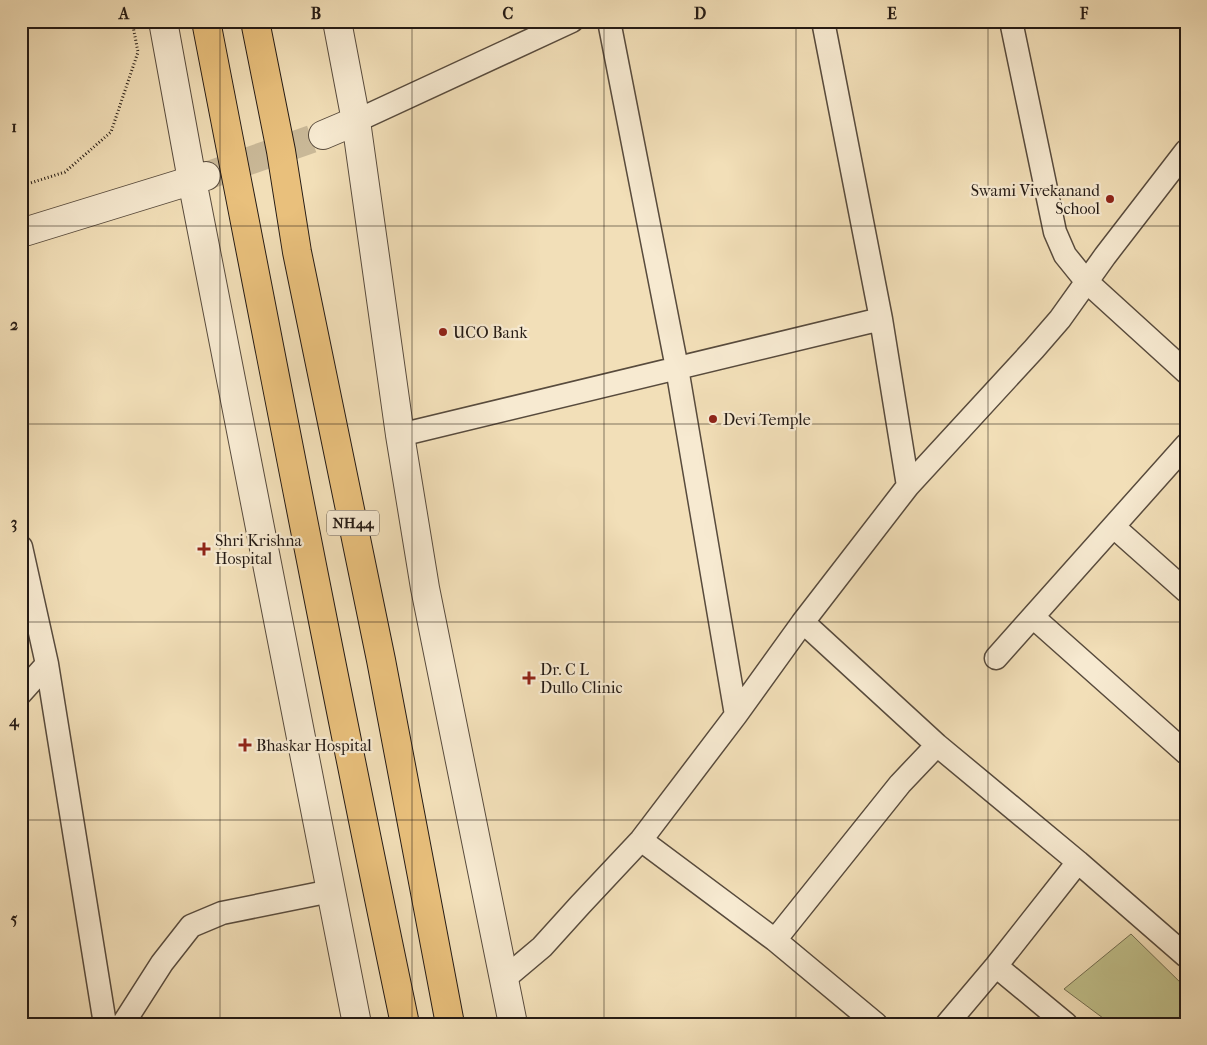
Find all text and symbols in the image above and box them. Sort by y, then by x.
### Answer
text: A [118,4,130,23]
text: B [311,4,321,23]
text: C [503,4,514,23]
text: D [694,4,706,23]
text: E [887,4,897,23]
text: F [1079,4,1089,23]
text: 1 [11,117,17,136]
place label: Swami Vivekanand School [971,181,1101,218]
marker: Swami Vivekanand School [1104,193,1116,205]
text: 2 [10,315,18,334]
place label: UCO Bank [453,323,528,342]
marker: UCO Bank [437,326,449,338]
place label: Devi Temple [723,410,811,429]
marker: Devi Temple [707,413,719,425]
road number: NH44 [327,510,379,536]
text: 3 [11,513,17,533]
place label: Shri Krishna Hospital [215,531,302,568]
marker: Shri Krishna Hospital [197,542,211,556]
place label: Dr. C L Dullo Clinic [540,660,622,697]
marker: Dr. C L Dullo Clinic [522,671,536,685]
text: 4 [8,711,20,731]
place label: Bhaskar Hospital [256,736,372,755]
marker: Bhaskar Hospital [238,738,252,752]
text: 5 [11,909,18,928]

